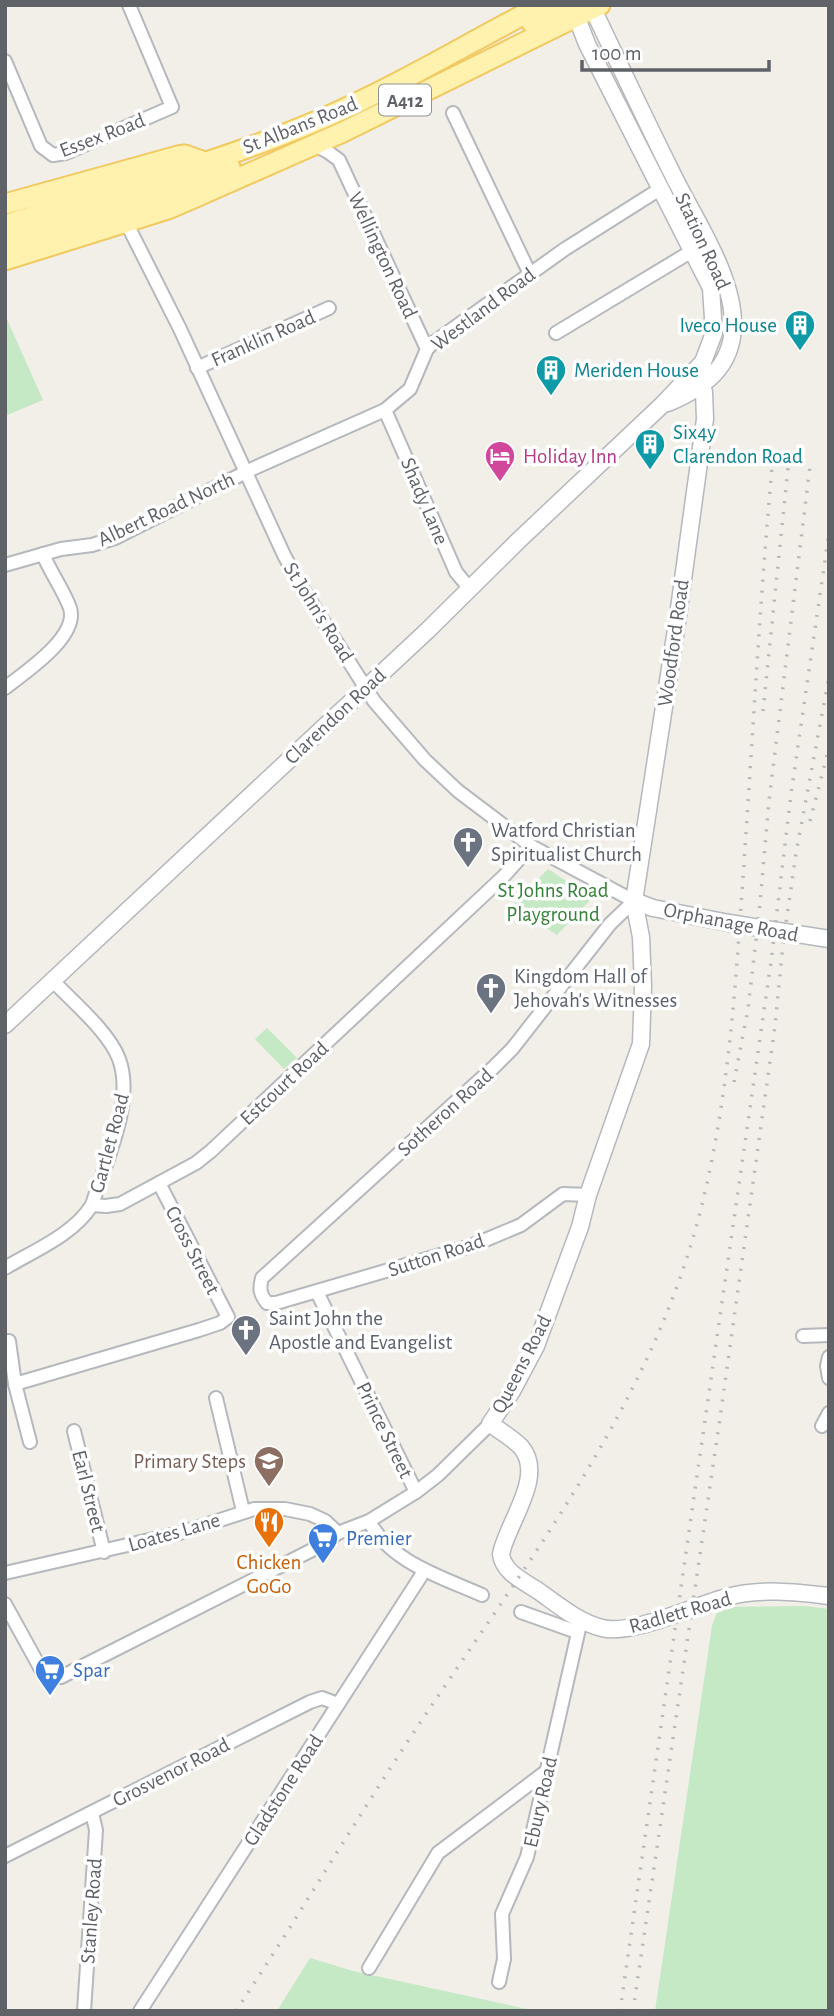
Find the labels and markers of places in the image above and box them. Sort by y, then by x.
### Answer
building icon: Iveco House [783,308,817,352]
place label: Iveco House [679,315,777,336]
building icon: Meriden House [534,353,568,397]
place label: Meriden House [574,360,699,381]
place label: Six4y Clarendon Road [673,422,803,467]
building icon: Six4y Clarendon Road [633,427,667,471]
hotel icon: Holiday Inn [483,439,517,483]
place label: Holiday Inn [523,446,617,467]
place label: Watford Christian Spiritualist Church [491,820,642,865]
church icon: Watford Christian Spiritualist Church [451,825,485,869]
place label: Kingdom Hall of Jehovah's Witnesses [514,966,677,1011]
church icon: Kingdom Hall of Jehovah's Witnesses [474,971,508,1015]
place label: Saint John the Apostle and Evangelist [269,1308,452,1353]
church icon: Saint John the Apostle and Evangelist [229,1313,263,1357]
school or university icon: Primary Steps [252,1444,286,1488]
place label: Primary Steps [133,1451,246,1472]
restaurant icon: Chicken GoGo [252,1505,286,1549]
supermarket icon: Premier [306,1521,340,1565]
place label: Premier [346,1528,412,1549]
place label: Chicken GoGo [237,1552,301,1597]
supermarket icon: Spar [33,1653,67,1697]
place label: Spar [73,1660,110,1681]

